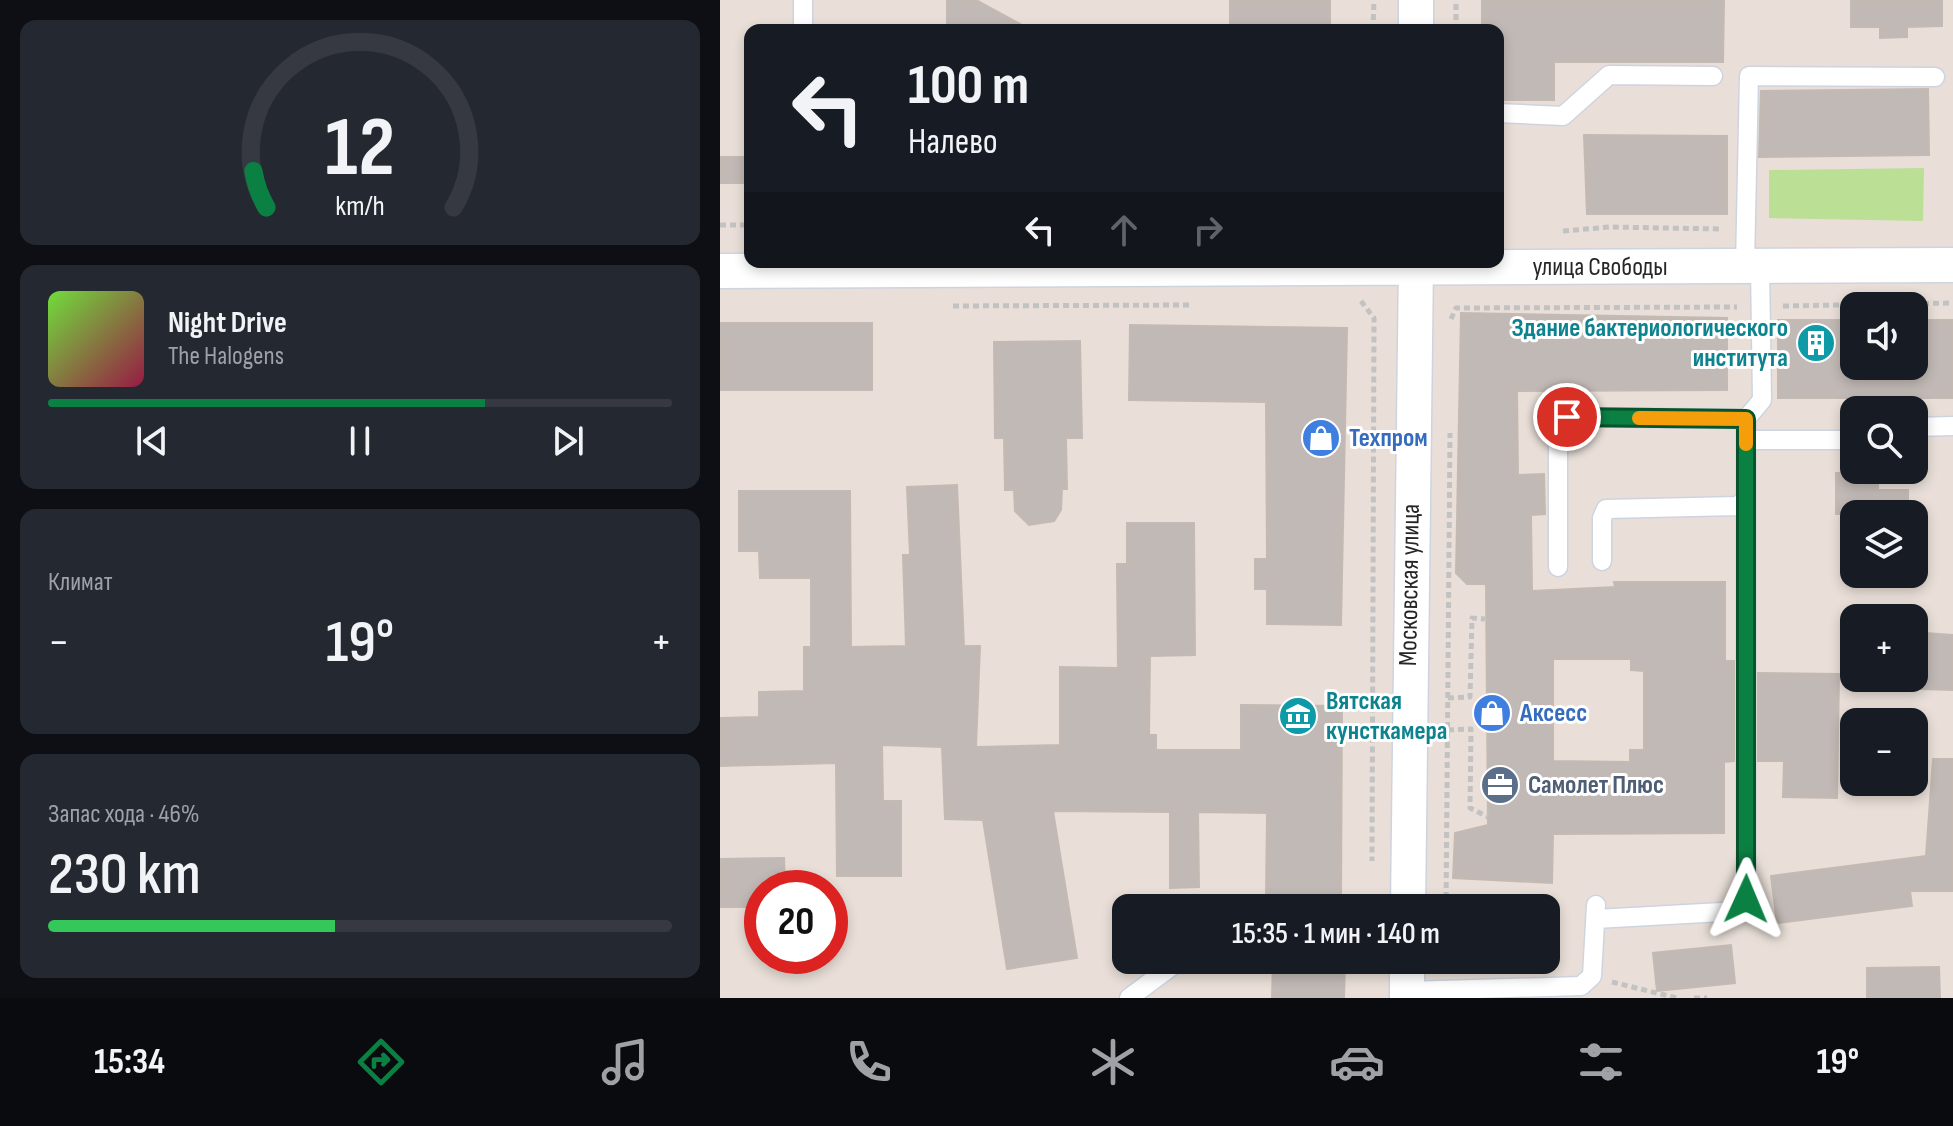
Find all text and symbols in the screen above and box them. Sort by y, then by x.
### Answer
text: 100 m [908,53,1029,120]
icon: left [776,56,880,160]
text: 12 [325,99,395,199]
text: Налево [908,121,998,164]
text: km/h [335,189,385,224]
icon: left [1018,208,1062,252]
icon: ahead [1102,208,1146,252]
icon: right [1186,208,1230,252]
street label: улица Свободы [1533,252,1668,283]
map controls [1840,292,1928,796]
button: sound [1840,292,1928,380]
text: Night Drive [168,305,287,341]
place label: Здание бактериологического института [1511,313,1788,374]
building icon: Здание бактериологического института [1795,322,1837,364]
text: The Halogens [168,341,284,372]
pin [1533,383,1601,451]
icon: arrive [1545,395,1589,439]
button: search [1840,396,1928,484]
shop icon: Техпром [1300,417,1342,459]
icon: previous [130,419,174,463]
icon: pause [338,419,382,463]
icon: next [546,419,590,463]
place label: Техпром [1349,423,1428,454]
button: layers [1840,500,1928,588]
street label: Московская улица [1393,503,1427,667]
text: Климат [48,567,112,598]
button: + [1840,604,1928,692]
text: 19° [326,607,394,679]
text: − [48,616,70,669]
text: + [650,616,672,669]
place label: Вятская кунсткамера [1326,686,1447,747]
shop icon: Аксесс [1471,692,1513,734]
museum icon: Вятская кунсткамера [1277,695,1319,737]
place label: Аксесс [1519,698,1587,729]
button: − [1840,708,1928,796]
office icon: Самолет Плюс [1479,764,1521,806]
place label: Самолет Плюс [1528,770,1664,801]
text: Запас хода · 46% [48,799,200,830]
text: 230 km [48,839,201,911]
position arrow [1704,857,1788,941]
speed limit sign: 20 [744,870,848,974]
text: 15:35 · 1 мин · 140 m [1232,916,1440,952]
icon: directions [353,1034,409,1090]
icon: music [597,1034,653,1090]
icon: phone [841,1034,897,1090]
icon: climate [1085,1034,1141,1090]
icon: car [1329,1034,1385,1090]
icon: filters [1573,1034,1629,1090]
text: 15:34 [94,1041,165,1084]
text: 19° [1816,1041,1859,1084]

